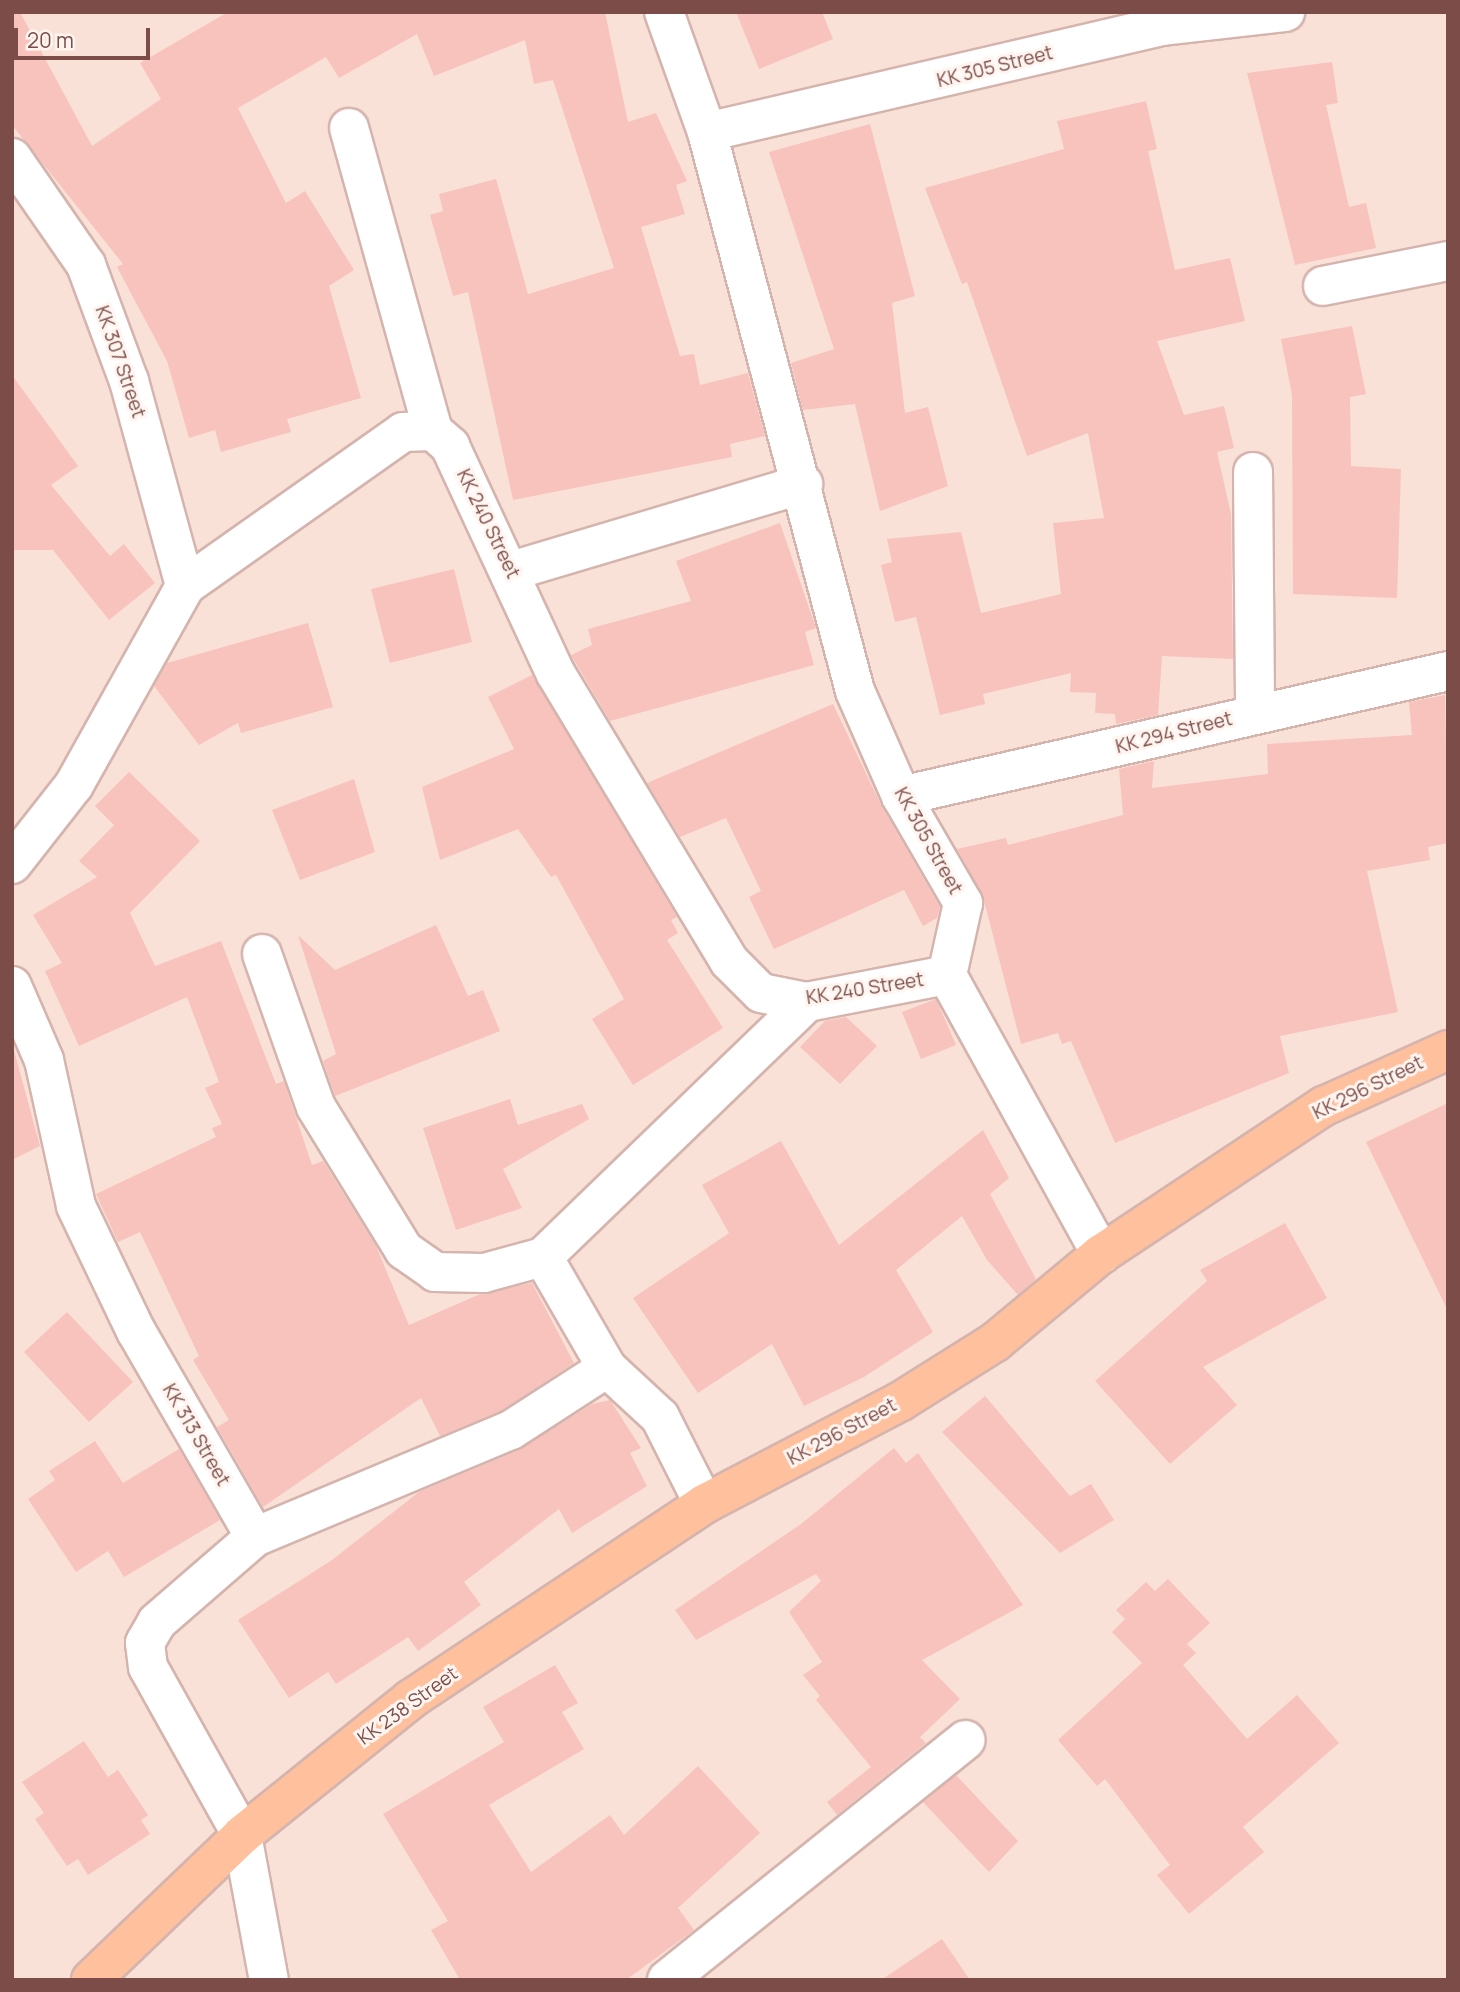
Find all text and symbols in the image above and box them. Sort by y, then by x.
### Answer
scale bar [18,14,154,58]
text: 20 m [27,26,74,54]
street label: KK 305 Street [934,42,1056,92]
street label: KK 307 Street [90,303,150,421]
street label: KK 240 Street [452,465,524,583]
street label: KK 294 Street [1113,707,1235,759]
street label: KK 305 Street [889,783,967,899]
street label: KK 240 Street [804,968,926,1010]
street label: KK 296 Street [1309,1051,1427,1125]
street label: KK 313 Street [158,1380,234,1490]
street label: KK 296 Street [784,1394,900,1470]
street label: KK 238 Street [353,1662,463,1750]

